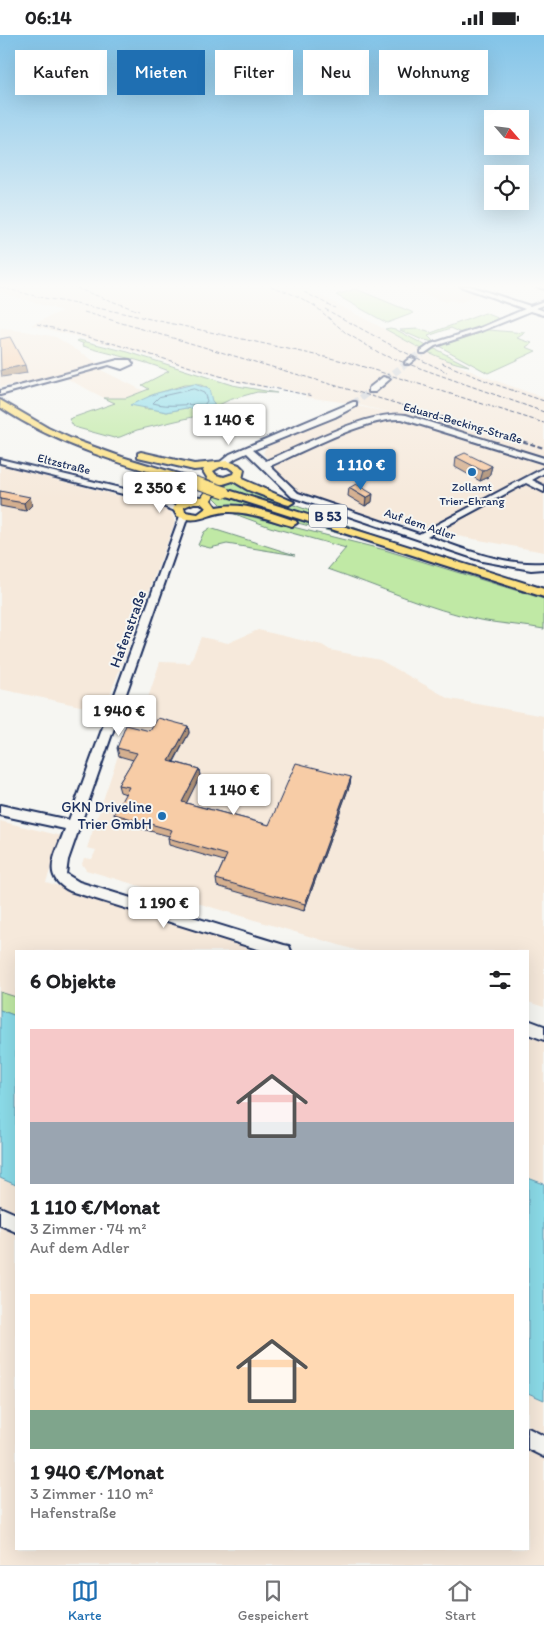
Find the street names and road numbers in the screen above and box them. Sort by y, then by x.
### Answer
street label: Eduard-Becking-Straße [402,399,524,447]
street label: Eltzstraße [36,451,92,477]
road number: B 53 [309,505,347,527]
street label: Auf dem Adler [382,505,458,543]
street label: Hafenstraße [106,588,150,670]

